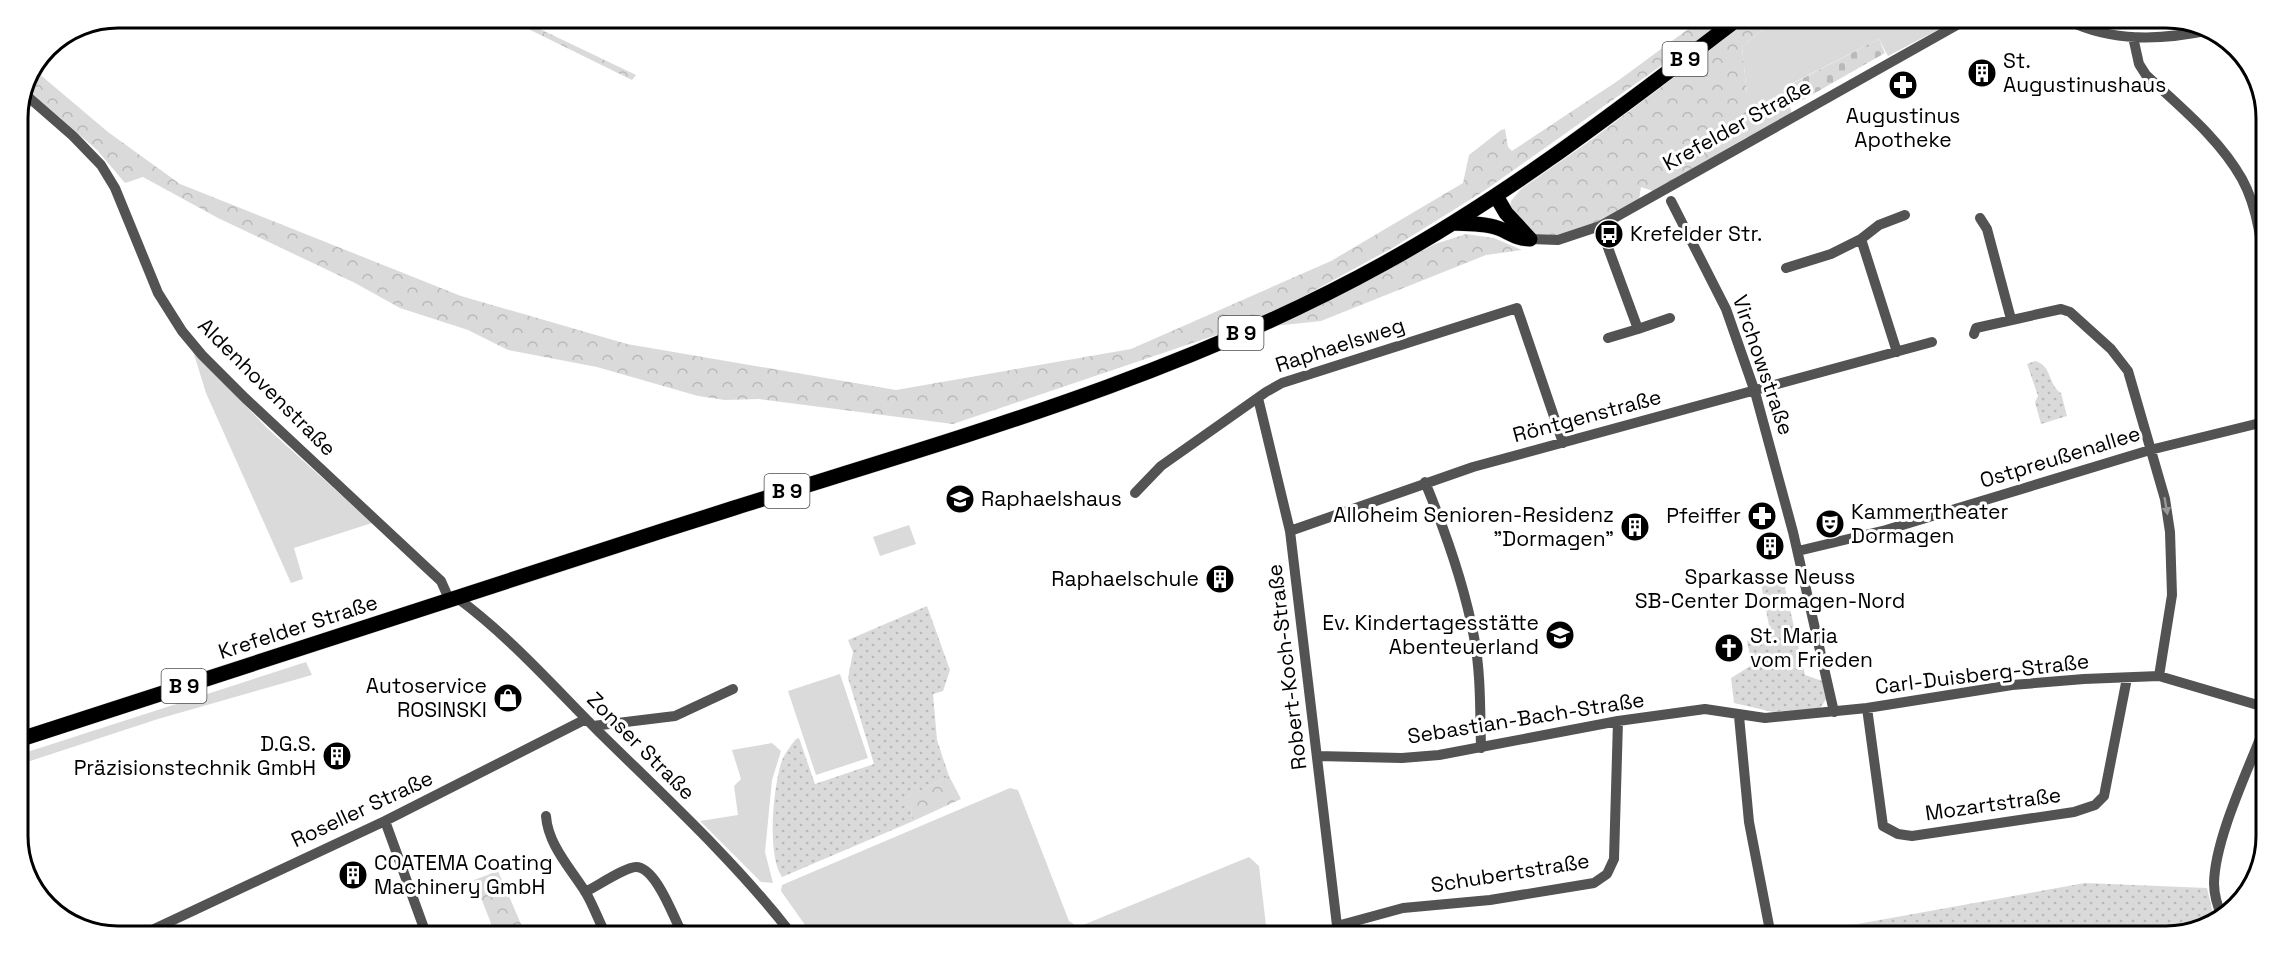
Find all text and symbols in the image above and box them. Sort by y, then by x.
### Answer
road number: B 9 [1662,42,1708,76]
place label: St. Augustinushaus [2003,47,2166,98]
building icon: St. Augustinushaus [1966,57,1998,89]
pharmacy icon: Augustinus Apotheke [1887,69,1919,101]
street label: Krefelder Straße [1658,73,1816,177]
place label: Augustinus Apotheke [1846,102,1960,153]
bus stop icon: Krefelder Str. [1593,218,1625,250]
place label: Krefelder Str. [1630,220,1762,247]
street label: Virchowstraße [1727,291,1800,438]
street label: Raphaelsweg [1272,311,1408,378]
street label: Aldenhovenstraße [193,312,342,461]
road number: B 9 [1218,316,1264,350]
street label: Röntgenstraße [1510,383,1664,448]
street label: Ostpreußenallee [1976,419,2143,494]
road number: B 9 [764,474,810,508]
school or university icon: Raphaelshaus [944,483,976,515]
place label: Raphaelshaus [981,485,1122,512]
one-way arrow [2162,496,2171,515]
place label: Kammertheater Dormagen [1851,498,2008,549]
pharmacy icon: Pfeiffer [1746,500,1778,532]
place label: Alloheim Senioren-Residenz "Dormagen" [1333,501,1614,552]
place label: Pfeiffer [1666,502,1741,529]
theatre icon: Kammertheater Dormagen [1814,508,1846,540]
building icon: Alloheim Senioren-Residenz "Dormagen" [1619,511,1651,543]
building icon: Sparkasse Neuss SB-Center Dormagen-Nord [1754,530,1786,562]
building icon: Raphaelschule [1204,563,1236,595]
street label: Robert-Koch-Straße [1260,563,1313,771]
place label: Sparkasse Neuss SB-Center Dormagen-Nord [1635,563,1905,614]
place label: Raphaelschule [1051,565,1199,592]
street label: Krefelder Straße [215,588,381,665]
place label: Ev. Kindertagesstätte Abenteuerland [1322,609,1539,660]
school or university icon: Ev. Kindertagesstätte Abenteuerland [1544,619,1576,651]
place label: St. Maria vom Frieden [1750,622,1873,673]
church icon: St. Maria vom Frieden [1713,632,1745,664]
street label: Carl-Duisberg-Straße [1873,647,2091,700]
road number: B 9 [162,669,207,703]
place label: Autoservice ROSINSKI [366,672,487,723]
shop icon: Autoservice ROSINSKI [492,682,524,714]
street label: Sebastian-Bach-Straße [1406,685,1646,750]
street label: Zonser Straße [582,686,701,805]
place label: D.G.S. Präzisionstechnik GmbH [74,730,316,781]
building icon: D.G.S. Präzisionstechnik GmbH [321,740,353,772]
street label: Roseller Straße [287,764,437,853]
street label: Mozartstraße [1923,781,2063,826]
street label: Schubertstraße [1429,847,1591,898]
place label: COATEMA Coating Machinery GmbH [374,849,553,900]
building icon: COATEMA Coating Machinery GmbH [337,859,369,891]

